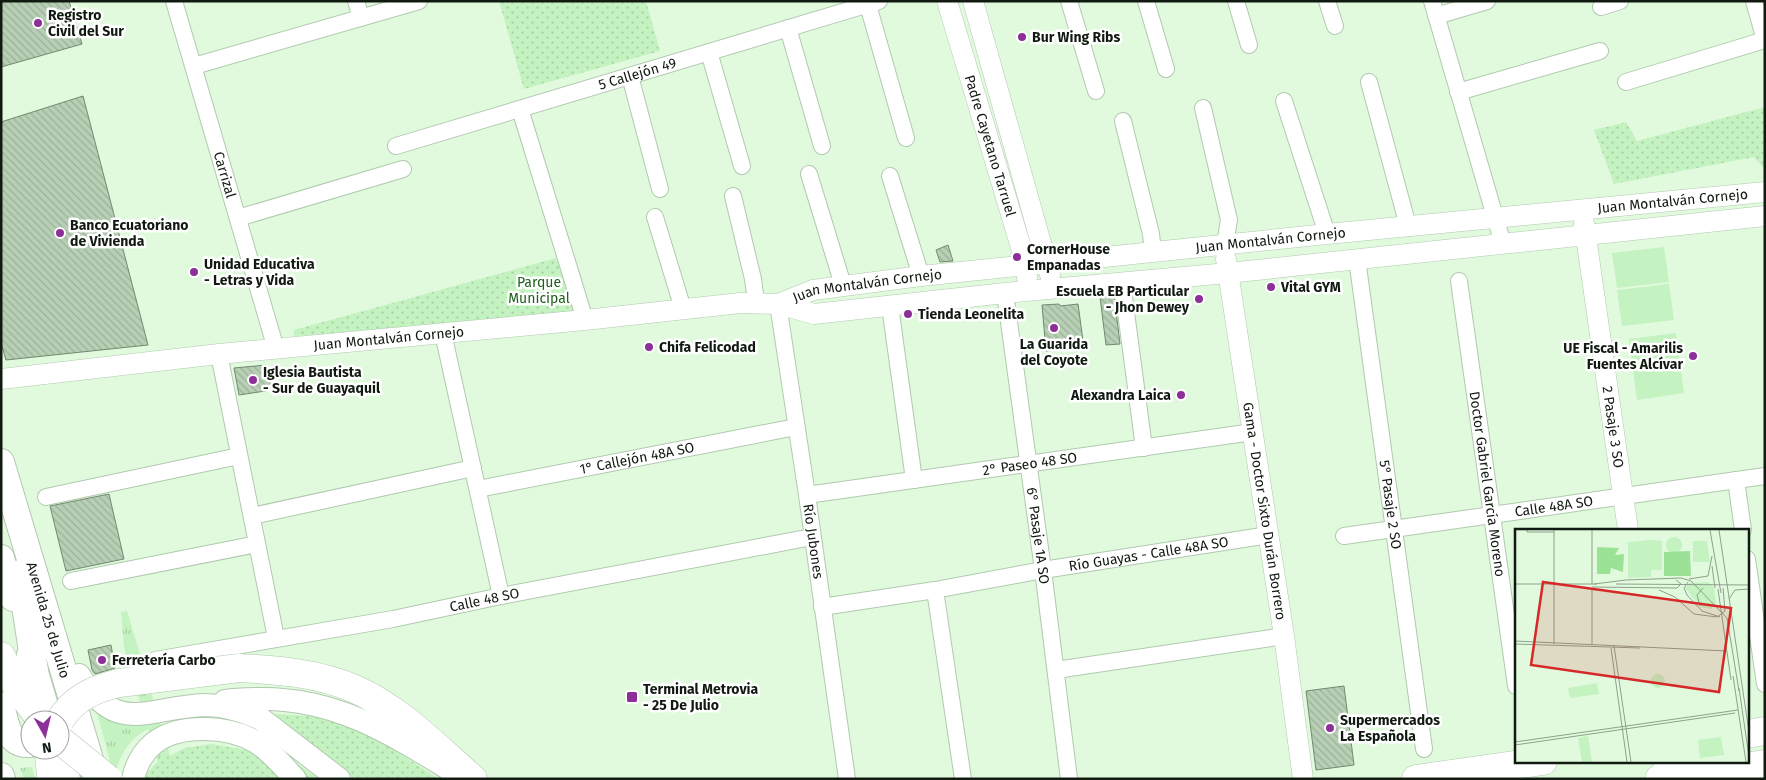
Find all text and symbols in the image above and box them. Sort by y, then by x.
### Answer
place label: Registro Civil del Sur [48,7,124,40]
marker: Registro Civil del Sur [32,17,44,29]
place label: Bur Wing Ribs [1032,29,1120,46]
marker: Bur Wing Ribs [1016,31,1028,43]
street label: 5 Callejón 49 [596,54,678,93]
street label: Padre Cayetano Tarruel [961,73,1020,218]
street label: Carrizal [210,149,240,200]
street label: Juan Montalván Cornejo [1597,185,1749,217]
place label: Banco Ecuatoriano de Vivienda [70,217,188,250]
street label: Juan Montalván Cornejo [1195,224,1347,256]
marker: Banco Ecuatoriano de Vivienda [54,227,66,239]
place label: CornerHouse Empanadas [1027,241,1110,274]
marker: CornerHouse Empanadas [1011,251,1023,263]
place label: Unidad Educativa - Letras y Vida [204,256,315,289]
street label: Juan Montalván Cornejo [790,265,943,306]
marker: Unidad Educativa - Letras y Vida [188,266,200,278]
park label: Parque Municipal [508,274,570,307]
place label: Vital GYM [1280,279,1341,296]
marker: Vital GYM [1265,281,1277,293]
place label: Escuela EB Particular - Jhon Dewey [1056,283,1190,316]
marker: Escuela EB Particular - Jhon Dewey [1193,293,1205,305]
place label: Tienda Leonelita [918,306,1025,323]
marker: Tienda Leonelita [902,308,914,320]
marker: La Guarida del Coyote [1048,322,1060,334]
street label: Juan Montalván Cornejo [313,323,465,354]
place label: La Guarida del Coyote [1020,336,1089,369]
place label: Chifa Felicodad [659,339,756,356]
place label: UE Fiscal - Amarilis Fuentes Alcívar [1563,340,1683,373]
marker: Chifa Felicodad [643,341,655,353]
marker: UE Fiscal - Amarilis Fuentes Alcívar [1687,350,1699,362]
place label: Iglesia Bautista - Sur de Guayaquil [263,364,381,397]
marker: Iglesia Bautista - Sur de Guayaquil [247,374,259,386]
street label: 2 Pasaje 3 SO [1599,385,1628,469]
place label: Alexandra Laica [1070,387,1171,404]
marker: Alexandra Laica [1175,389,1187,401]
street label: Doctor Gabriel García Moreno [1466,390,1509,578]
street label: Gama - Doctor Sixto Durán Borrero [1240,401,1290,621]
street label: 1° Callejón 48A SO [578,439,696,477]
street label: 2° Paseo 48 SO [981,448,1078,479]
street label: 5° Pasaje 2 SO [1376,459,1405,550]
street label: 6° Pasaje 1A SO [1023,486,1053,585]
street label: Calle 48A SO [1514,492,1594,520]
street label: Río Jubones [800,503,827,580]
inset map [1515,529,1748,762]
street label: Río Guayas - Calle 48A SO [1068,533,1230,574]
street label: Avenida 25 de Julio [23,560,74,680]
street label: Calle 48 SO [448,584,521,615]
place label: Ferretería Carbo [112,652,216,669]
marker: Ferretería Carbo [96,654,108,666]
place label: Terminal Metrovia - 25 De Julio [643,681,759,714]
marker: Terminal Metrovia - 25 De Julio [625,690,639,704]
north arrow [20,710,70,760]
place label: Supermercados La Española [1340,712,1440,745]
marker: Supermercados La Española [1324,722,1336,734]
text: N [41,738,53,756]

